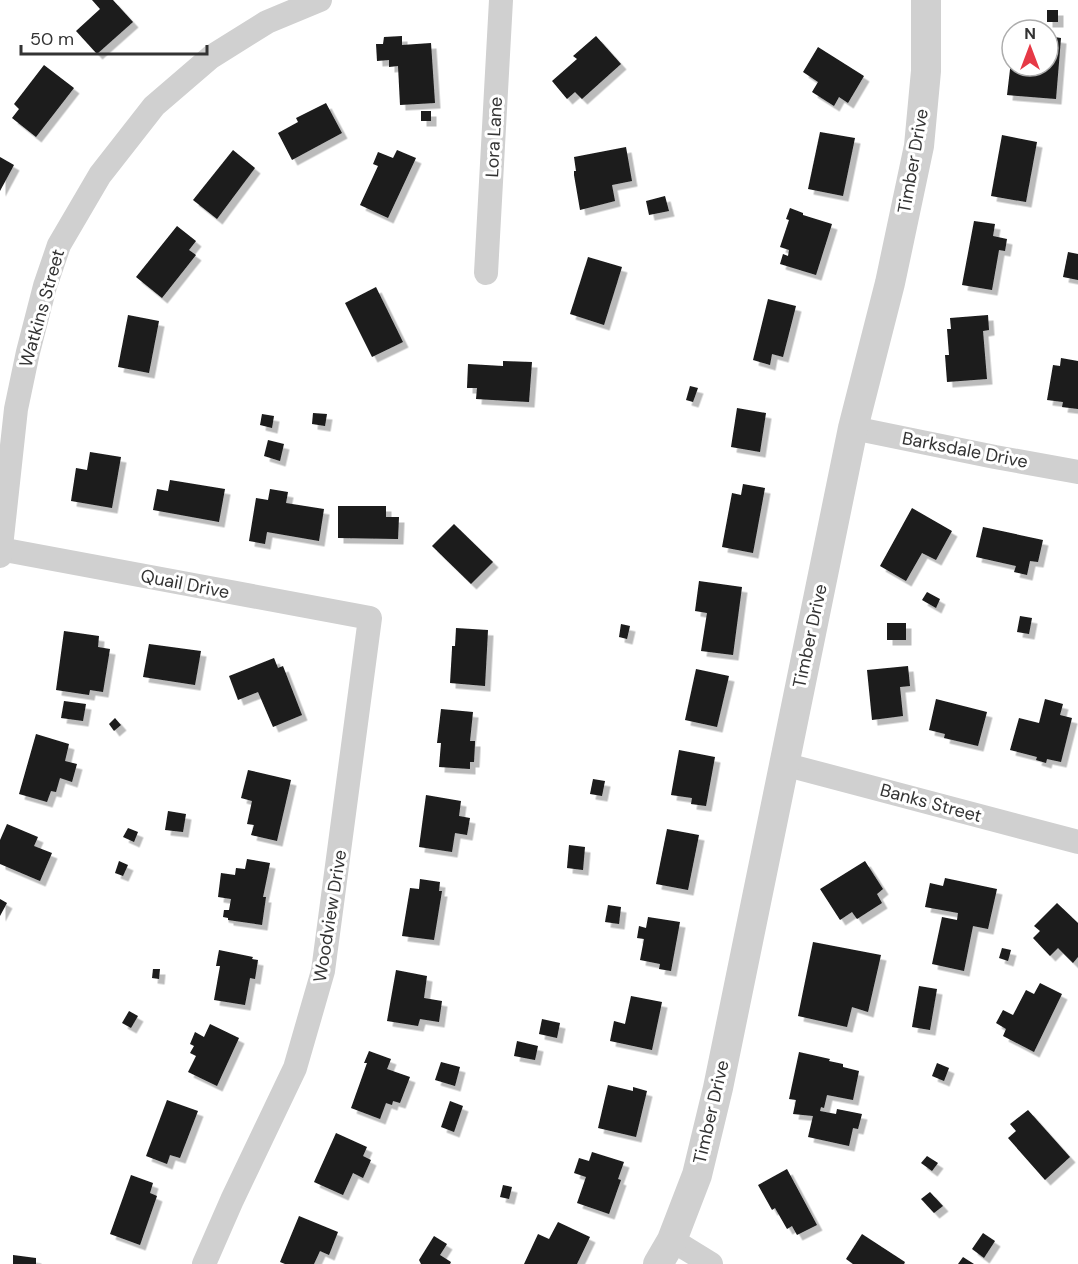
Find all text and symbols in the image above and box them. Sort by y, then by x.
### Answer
scale bar [21,18,207,56]
north arrow [1000,18,1060,78]
text: N [1024,23,1036,44]
text: 50 m [30,27,74,51]
street label: Lora Lane [480,96,508,178]
street label: Timber Drive [892,107,934,215]
street label: Watkins Street [14,246,70,370]
street label: Barksdale Drive [900,426,1030,474]
street label: Quail Drive [139,564,231,604]
street label: Timber Drive [787,582,833,690]
street label: Banks Street [877,778,985,828]
street label: Woodview Drive [308,848,352,984]
street label: Timber Drive [687,1058,735,1166]

